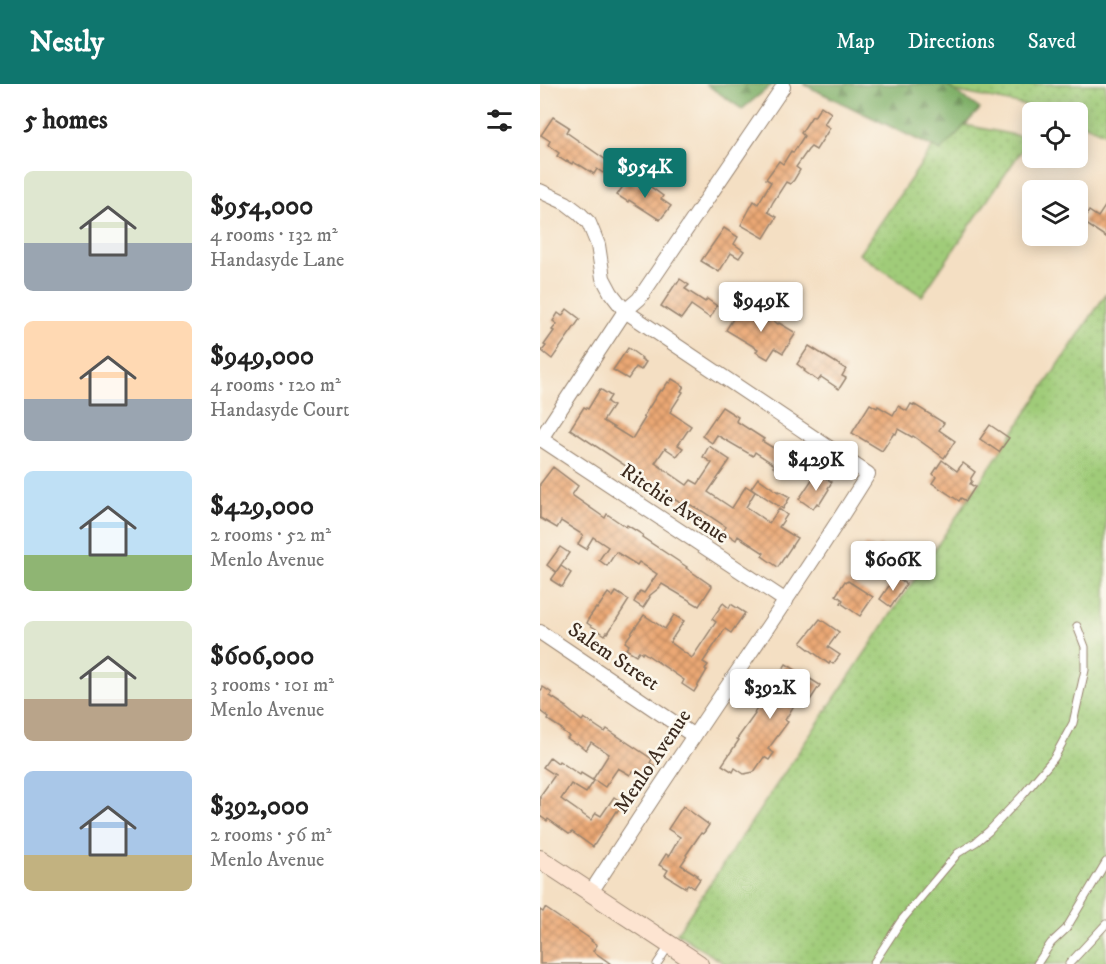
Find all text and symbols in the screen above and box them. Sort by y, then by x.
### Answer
text: Nestly [30,25,104,60]
text: Map [836,29,875,55]
text: Directions [908,29,995,55]
text: Saved [1028,29,1076,55]
map controls [1022,102,1088,246]
button: locate [1022,102,1088,168]
text: 5 homes [24,104,108,137]
icon: filters [483,104,516,137]
pin: $954K [603,148,687,199]
text: $954K [617,155,673,180]
button: layers [1022,180,1088,246]
text: $954,000 [210,190,313,223]
icon: home [72,195,144,267]
text: 4 rooms · 132 m² [210,223,338,248]
text: Handasyde Lane [210,248,344,273]
pin: $949K [719,282,803,333]
text: $949K [733,289,789,314]
text: $949,000 [210,340,314,373]
icon: home [72,345,144,417]
text: 4 rooms · 120 m² [210,373,341,398]
text: Handasyde Court [210,398,349,423]
pin: $429K [774,441,858,492]
text: $429K [788,448,844,473]
street label: Ritchie Avenue [615,458,734,550]
text: $429,000 [210,490,314,523]
icon: home [72,495,144,567]
text: 2 rooms · 52 m² [210,523,331,548]
pin: $606K [851,541,935,592]
text: Menlo Avenue [210,548,324,573]
text: $606K [865,548,921,573]
street label: Salem Street [563,617,664,697]
text: $606,000 [210,640,314,673]
icon: home [72,645,144,717]
pin: $392K [728,669,812,720]
text: 3 rooms · 101 m² [210,673,334,698]
text: $392K [744,676,796,701]
text: Menlo Avenue [210,698,324,723]
street label: Menlo Avenue [608,704,697,819]
text: $392,000 [210,790,309,823]
icon: home [72,795,144,867]
text: 2 rooms · 56 m² [210,823,332,848]
text: Menlo Avenue [210,848,324,873]

